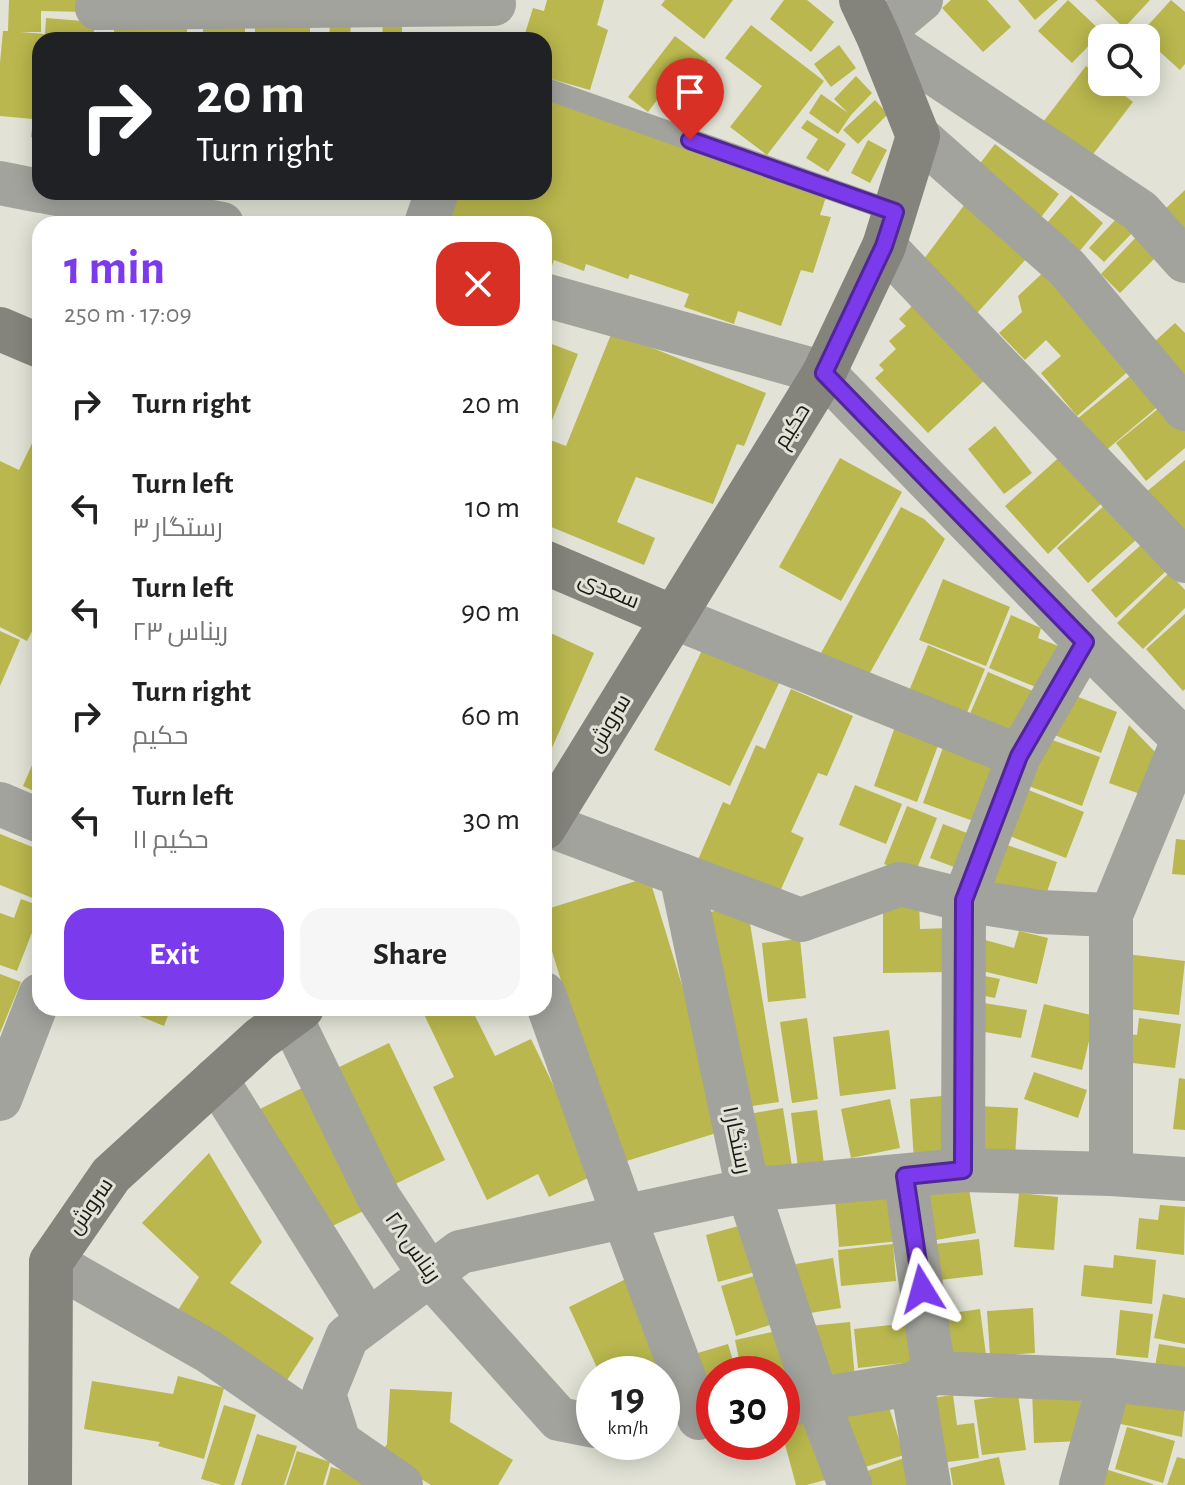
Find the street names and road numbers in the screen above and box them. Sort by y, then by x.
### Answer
street label: حکیم [770,400,817,454]
street label: سعدی [575,567,643,613]
street label: سروش [583,690,636,757]
street label: رستگار ۱ [718,1104,755,1176]
street label: سروش [63,1174,119,1239]
street label: ریناس ۲۸ [379,1208,445,1287]

